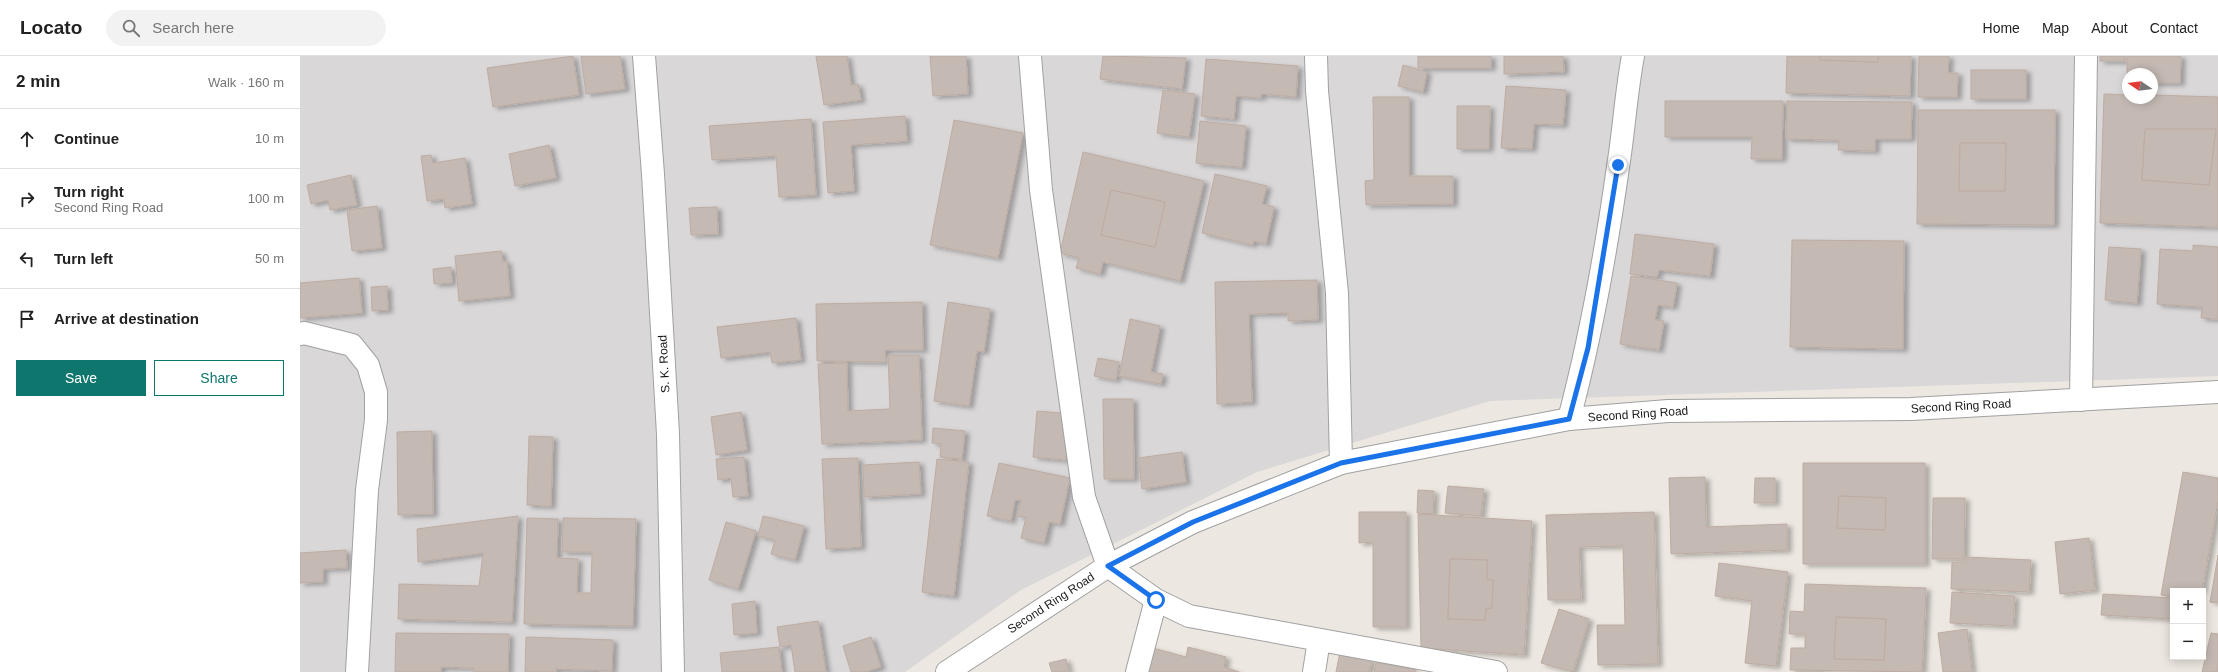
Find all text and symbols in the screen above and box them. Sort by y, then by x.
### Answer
search box [106,10,386,46]
text: Locato [20,17,82,38]
icon: search [120,17,142,39]
text: Search here [152,19,234,36]
text: Home [1983,20,2020,36]
text: Map [2042,20,2069,36]
text: About [2091,20,2128,36]
text: Contact [2150,20,2198,36]
north arrow [2122,68,2158,104]
text: 2 min [16,72,60,91]
text: Walk · 160 m [208,75,284,90]
icon: ahead [16,128,38,150]
text: Continue [54,130,119,147]
text: 10 m [255,131,284,146]
route end [1609,156,1627,174]
text: Turn right [54,183,124,200]
icon: right [16,188,38,210]
text: 100 m [248,191,284,206]
text: Second Ring Road [54,200,163,215]
icon: left [16,248,38,270]
text: Turn left [54,250,113,267]
text: 50 m [255,251,284,266]
icon: arrive [16,308,38,330]
text: Arrive at destination [54,310,199,327]
street label: S. K. Road [655,335,673,393]
button: Save [16,360,146,396]
button: Share [154,360,284,396]
street label: Second Ring Road [1910,396,2012,416]
street label: Second Ring Road [1587,404,1689,424]
street label: Second Ring Road [1005,570,1097,636]
map controls [2170,588,2206,660]
button: + [2170,588,2206,624]
route start [1147,591,1165,609]
button: − [2170,624,2206,660]

